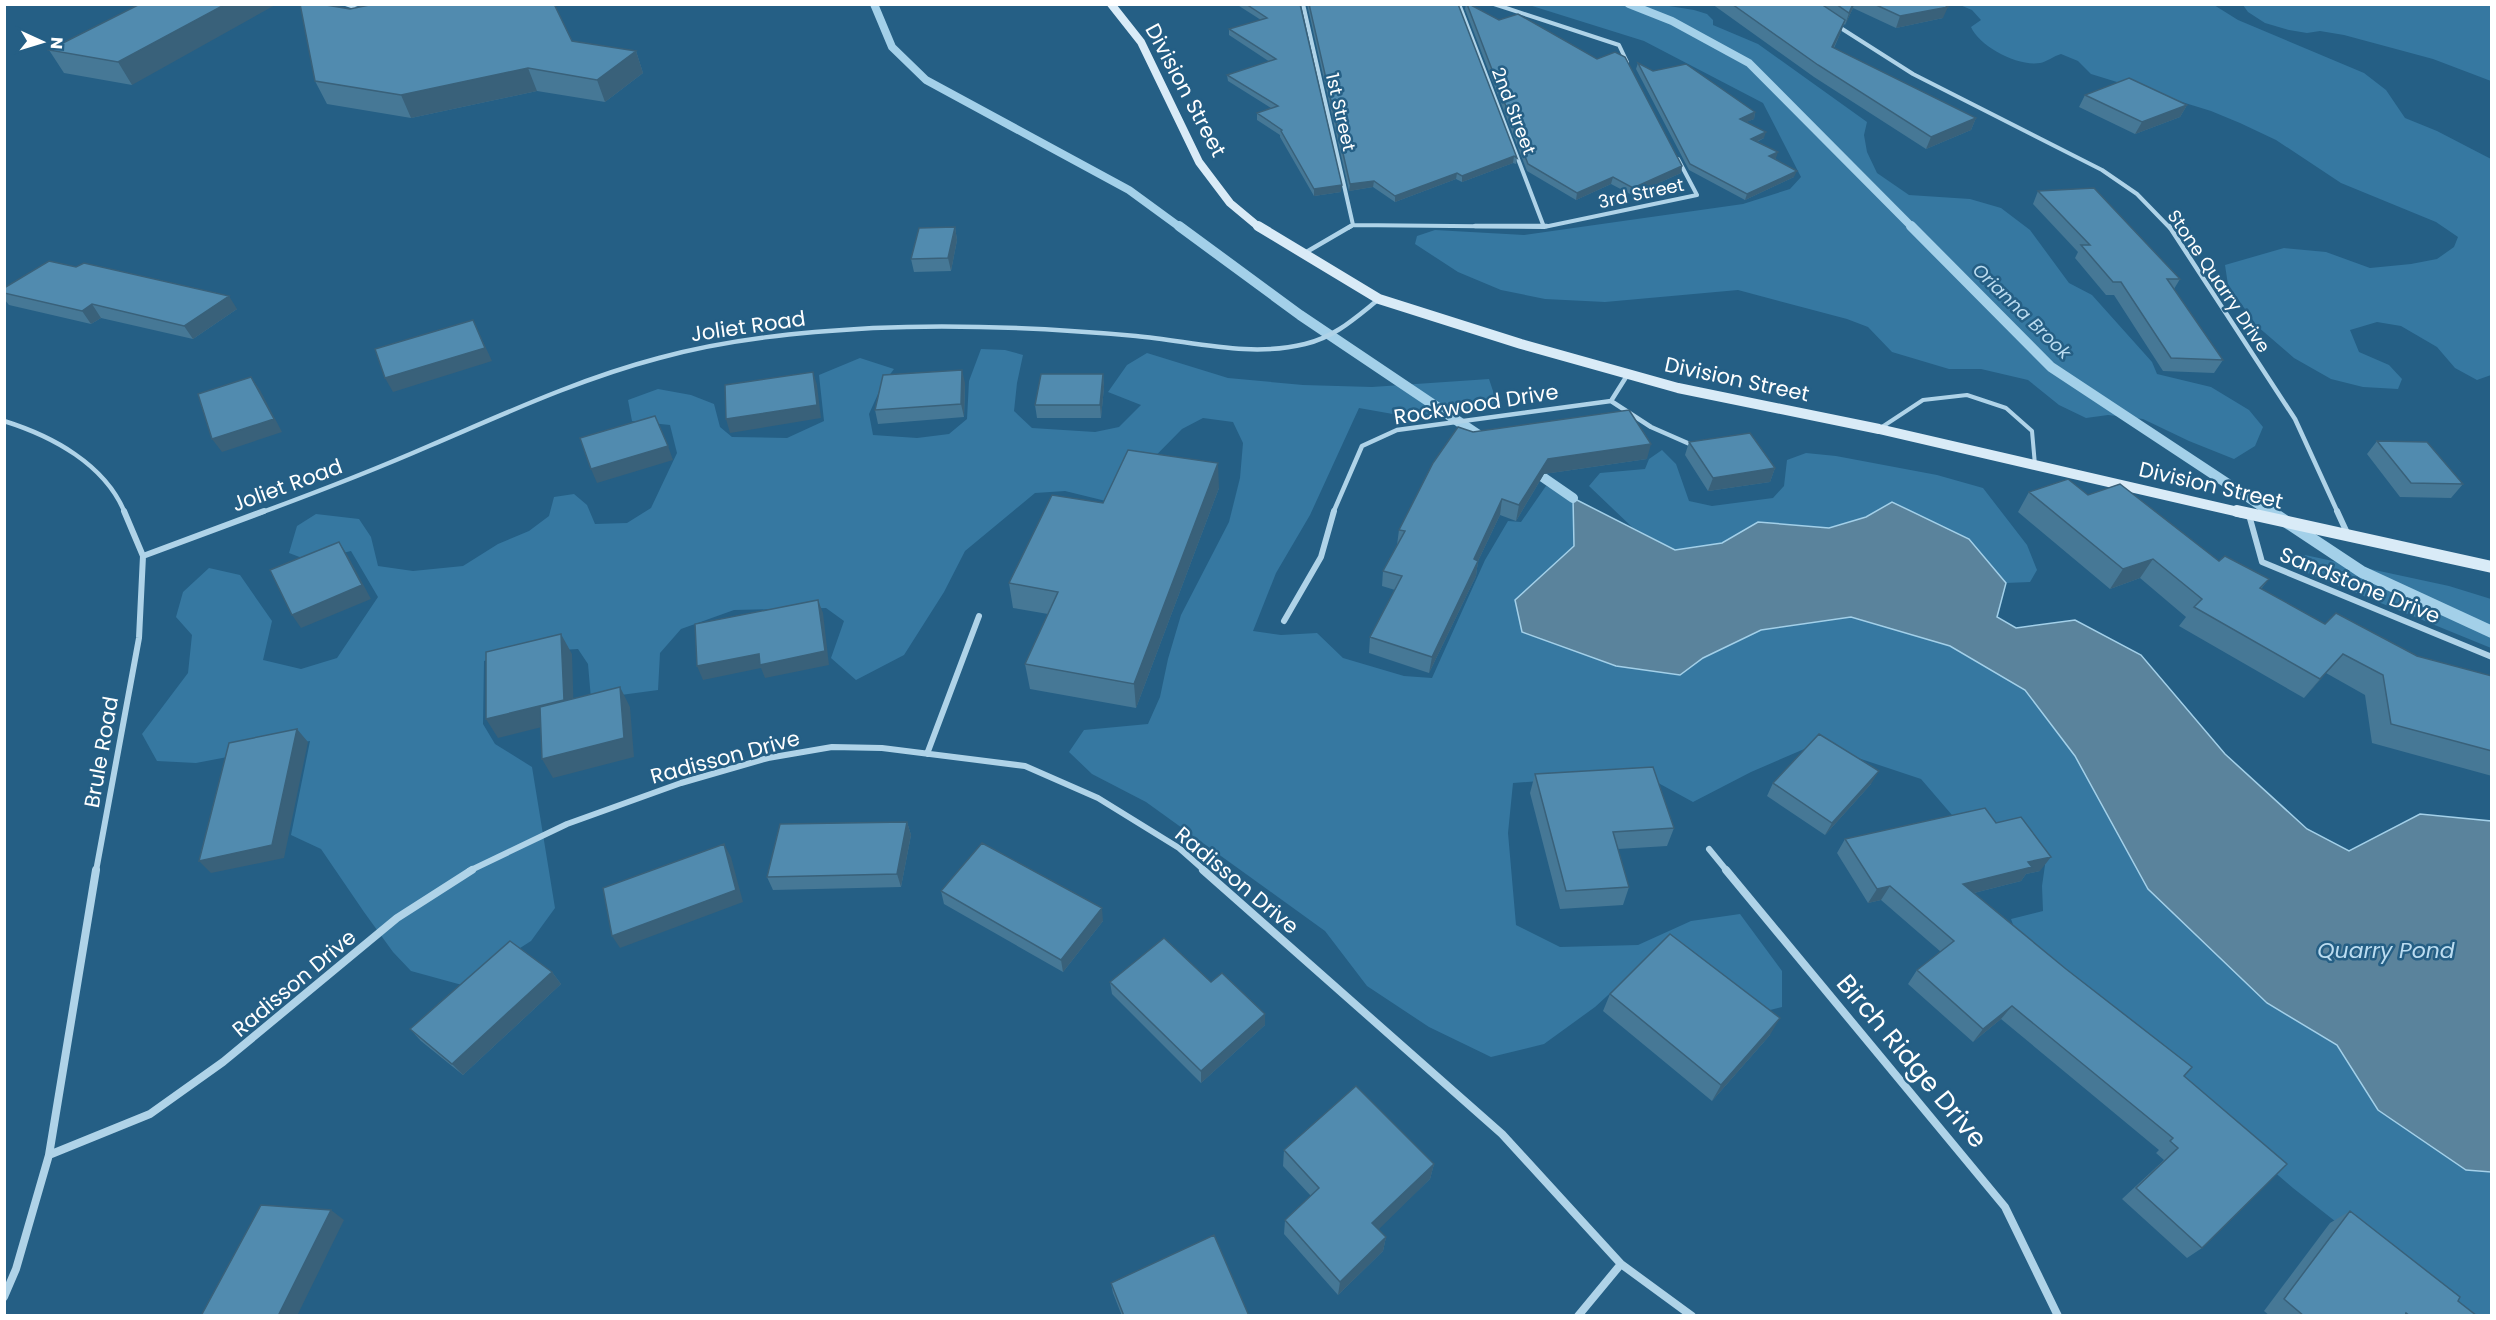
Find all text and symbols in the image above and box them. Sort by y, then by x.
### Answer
north arrow [12,12,72,72]
street label: Division Street [1139,18,1233,162]
text: N [45,36,68,50]
street label: 2nd Street [1486,64,1542,158]
street label: 1st Street [1320,71,1362,153]
street label: 3rd Street [1596,172,1686,214]
street label: Stone Quarry Drive [2162,205,2276,357]
water label: Orianna Brook [1967,258,2077,365]
street label: Joliet Road [689,304,807,348]
street label: Division Street [1662,350,1812,408]
street label: Rockwood Drive [1392,377,1560,431]
street label: Joliet Road [228,452,346,518]
street label: Division Street [2136,454,2286,516]
street label: Sandstone Drive [2275,540,2445,630]
street label: Brule Road [77,694,125,810]
street label: Radisson Drive [647,723,803,791]
street label: Radisson Drive [1169,820,1305,940]
street label: Radisson Drive [226,923,362,1043]
water label: Quarry Pond [2317,935,2455,966]
street label: Birch Ridge Drive [1828,966,1996,1156]

